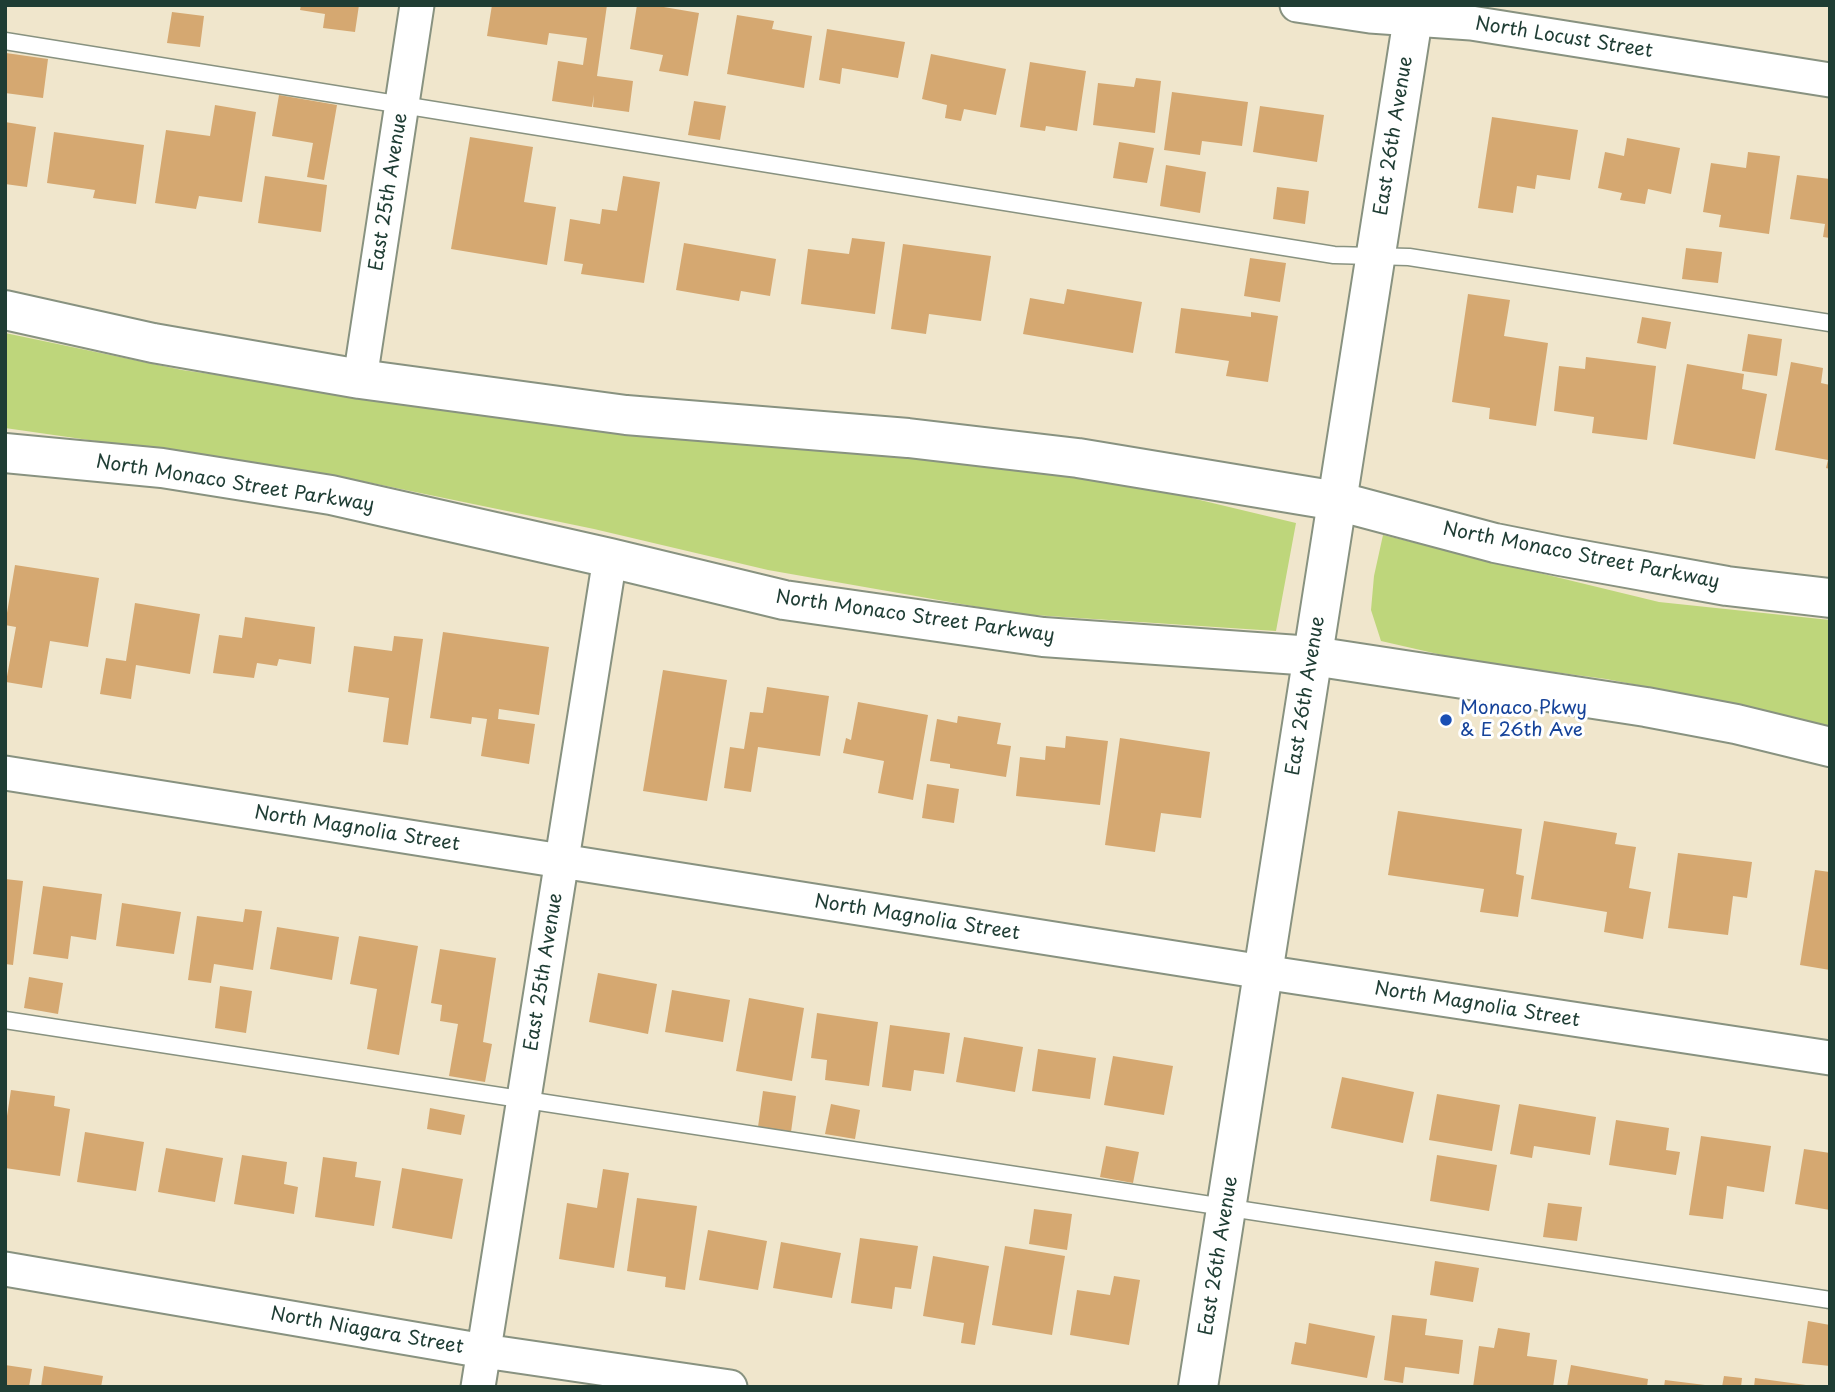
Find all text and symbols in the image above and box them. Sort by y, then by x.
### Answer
street label: North Locust Street [1474,13,1654,63]
street label: East 26th Avenue [1370,55,1418,217]
street label: East 25th Avenue [365,111,413,273]
street label: North Monaco Street Parkway [94,451,376,517]
street label: North Monaco Street Parkway [1441,518,1721,594]
street label: North Monaco Street Parkway [774,586,1056,648]
street label: East 26th Avenue [1282,615,1330,777]
place label: Monaco Pkwy & E 26th Ave [1460,698,1587,742]
marker: Monaco Pkwy & E 26th Ave [1438,712,1454,728]
street label: North Magnolia Street [253,802,461,856]
street label: East 25th Avenue [520,891,568,1053]
street label: North Magnolia Street [813,891,1021,945]
street label: North Magnolia Street [1373,978,1581,1032]
street label: East 26th Avenue [1195,1175,1243,1337]
street label: North Niagara Street [269,1303,465,1359]

